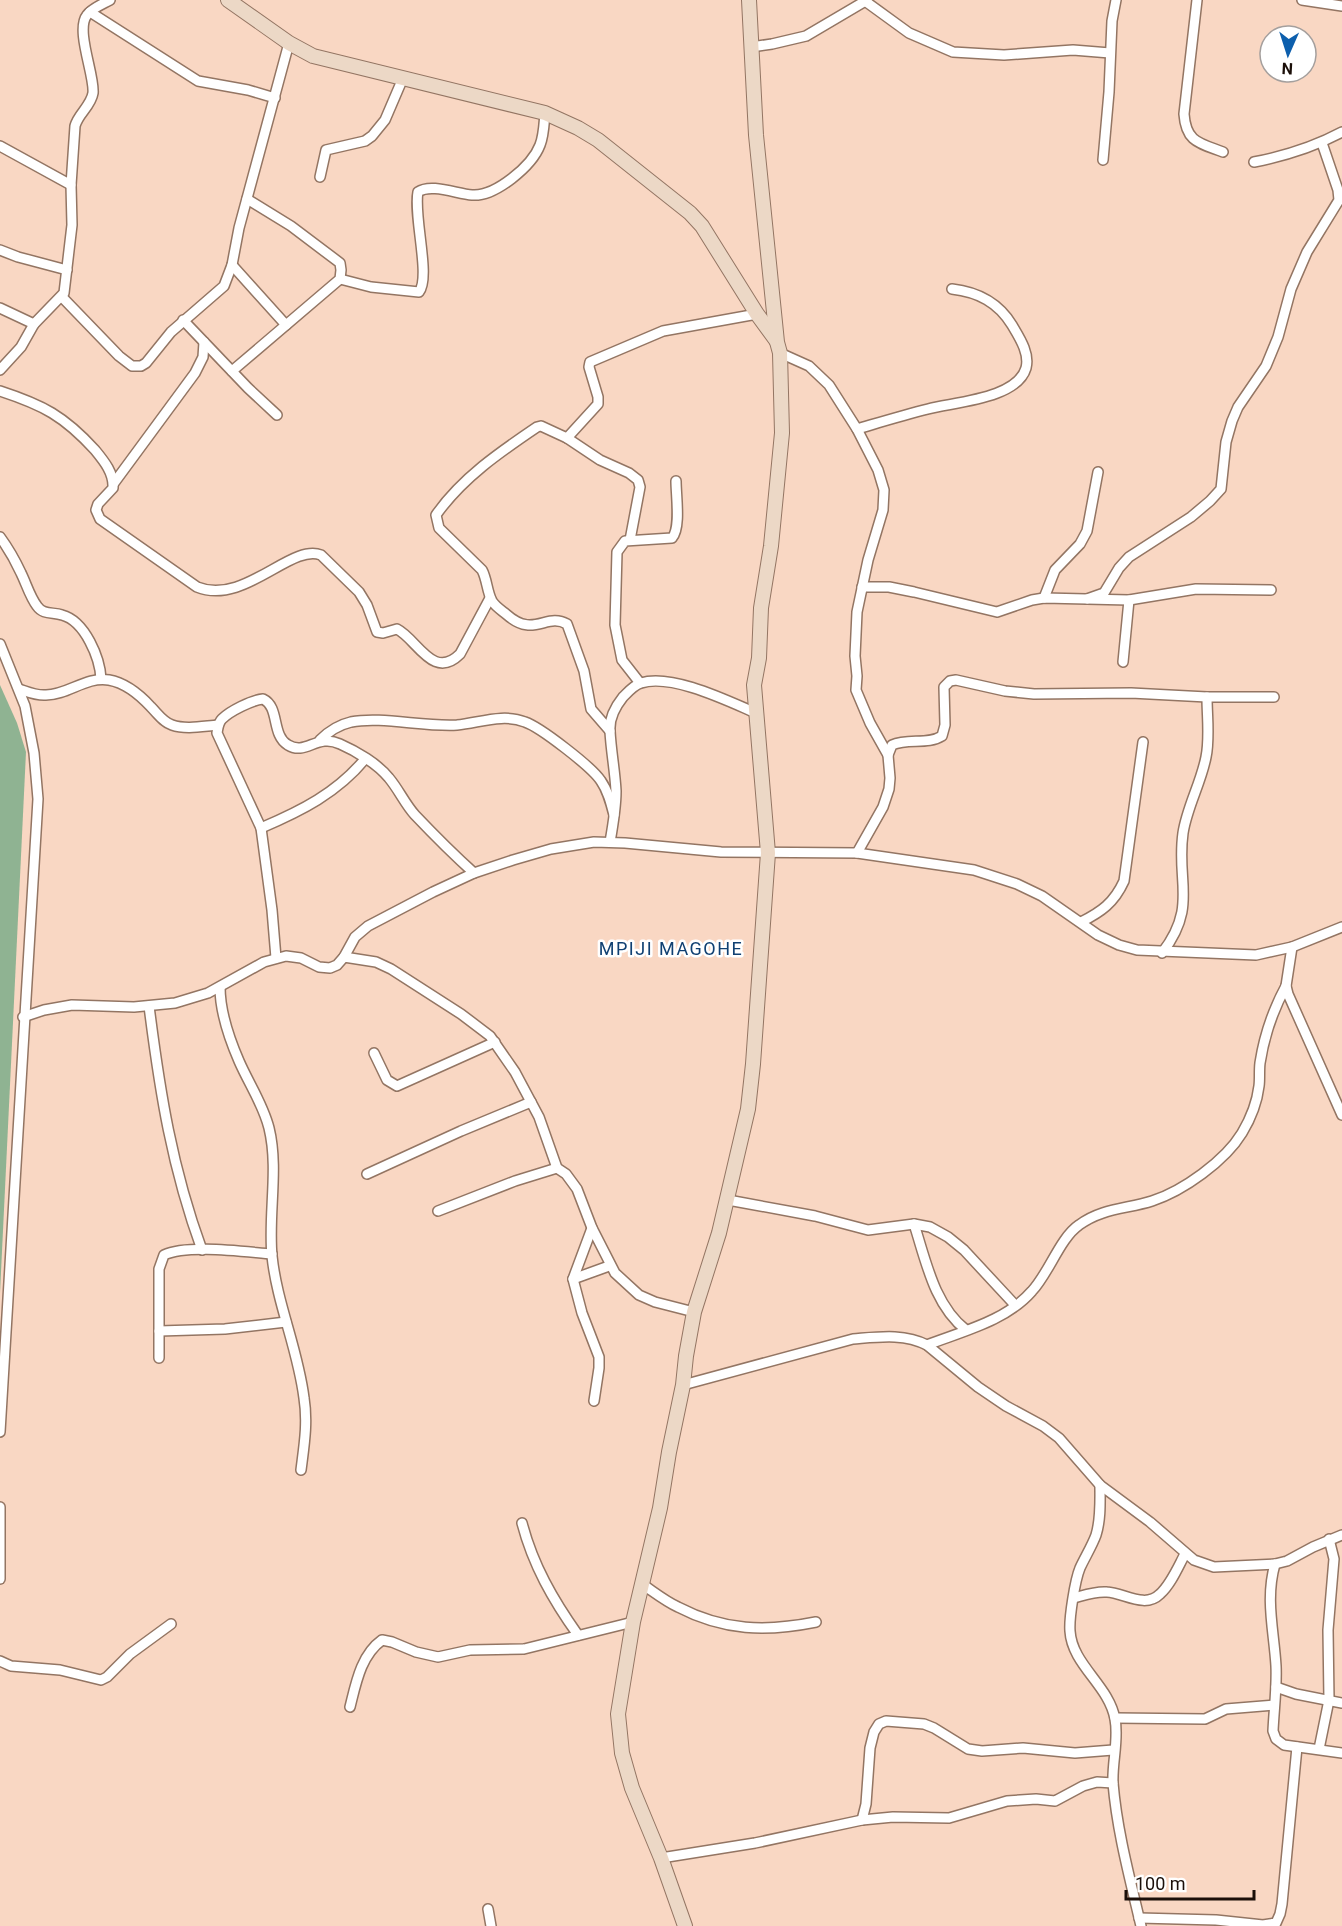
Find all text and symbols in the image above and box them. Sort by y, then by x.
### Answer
north arrow [1258,24,1318,84]
text: N [1281,59,1293,78]
district label: MPIJI MAGOHE [599,938,743,959]
scale bar [1126,1863,1254,1901]
text: 100 m [1135,1873,1186,1894]

